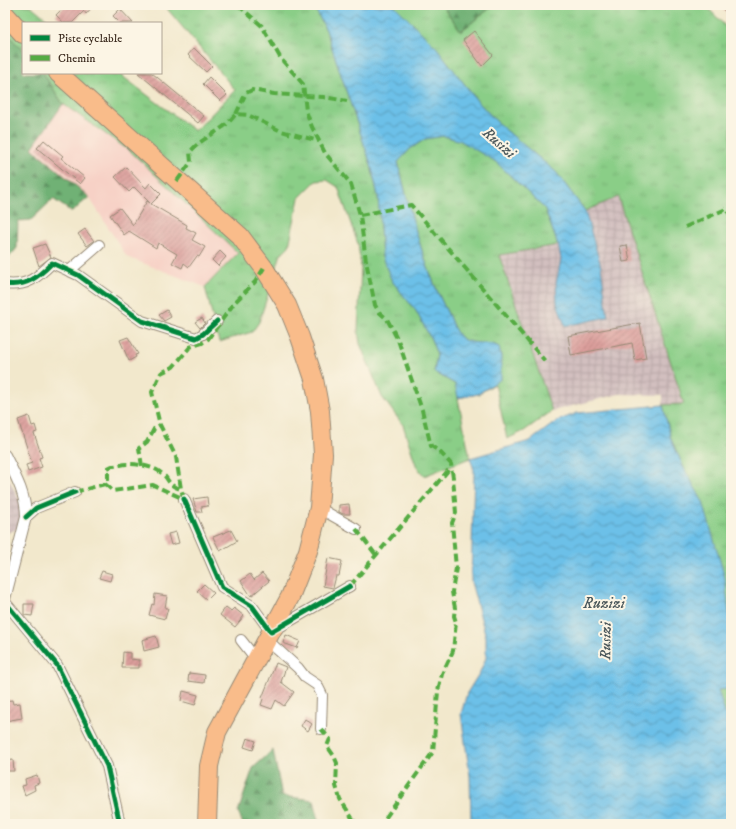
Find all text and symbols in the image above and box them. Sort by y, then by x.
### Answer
legend [22,22,162,74]
text: Piste cyclable [58,31,122,46]
text: Chemin [58,51,96,66]
water label: Rusizi [478,123,520,163]
water label: Ruzizi [582,594,626,613]
water label: Rusizi [596,621,616,661]

